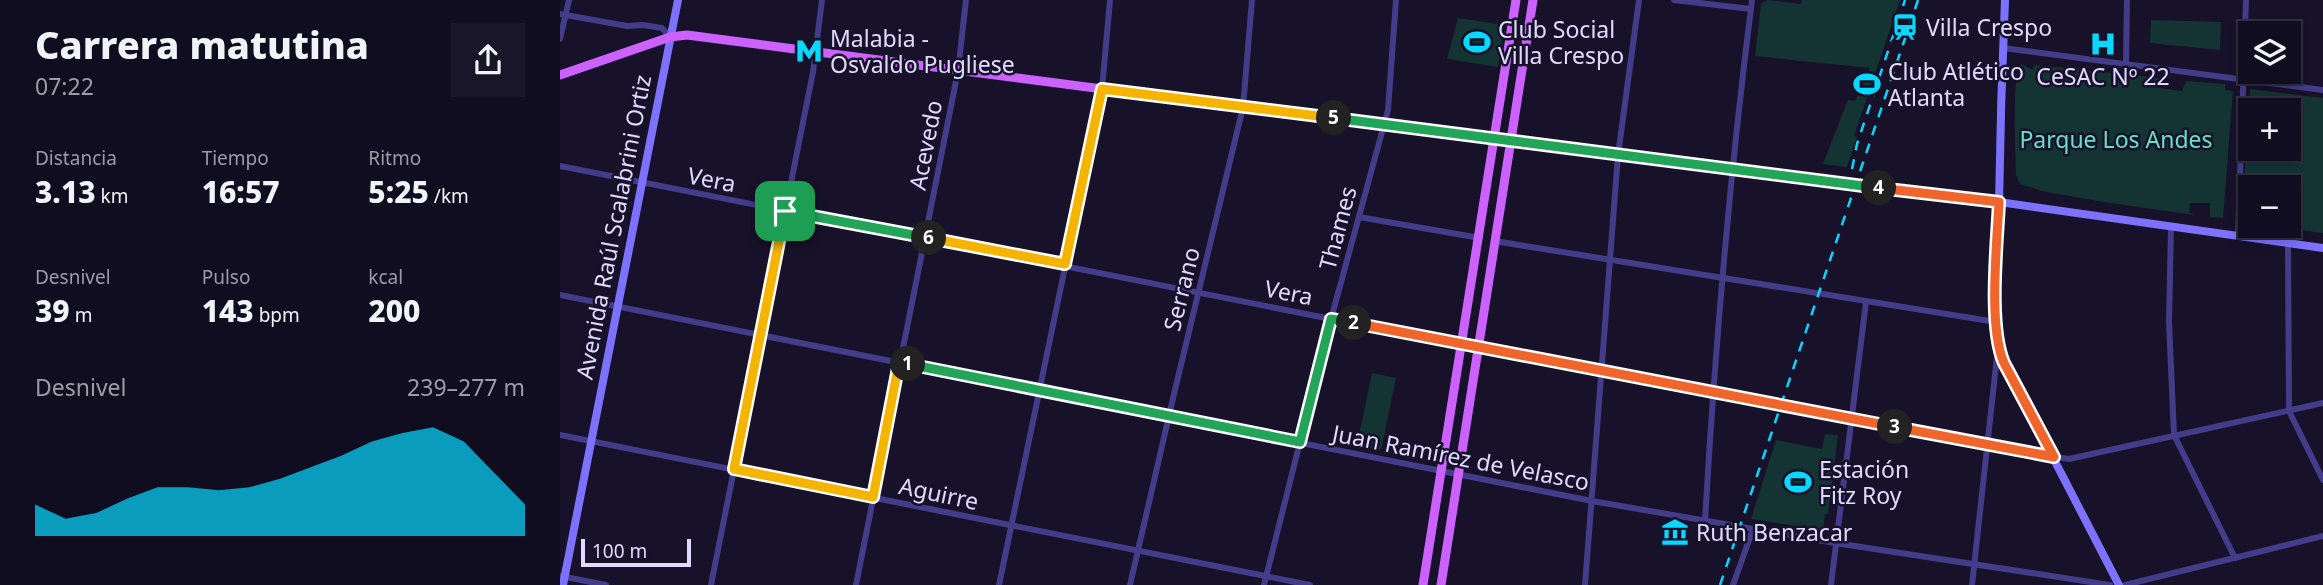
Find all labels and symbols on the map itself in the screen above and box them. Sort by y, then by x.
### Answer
place label: Villa Crespo [1926,11,2052,43]
station icon: Villa Crespo [1890,12,1920,42]
place label: Club Social Villa Crespo [1498,13,1624,71]
place label: Malabia - Osvaldo Pugliese [830,22,1015,80]
sports icon: Club Social Villa Crespo [1462,27,1492,57]
hospital icon: CeSAC Nº 22 [2088,29,2118,59]
metro station icon: Malabia - Osvaldo Pugliese [794,36,824,66]
place label: Club Atlético Atlanta [1888,55,2024,113]
place label: CeSAC Nº 22 [2036,60,2170,92]
sports icon: Club Atlético Atlanta [1852,69,1882,99]
street label: Avenida Raúl Scalabrini Ortiz [568,72,658,382]
street label: Acevedo [901,97,949,193]
pin: 5 [1316,100,1352,136]
park label: Parque Los Andes [2019,123,2213,155]
street label: Vera [685,159,739,199]
pin: 4 [1862,170,1896,206]
pin [755,181,815,241]
street label: Thames [1310,183,1364,273]
pin: 6 [912,220,946,256]
street label: Serrano [1155,244,1207,334]
street label: Vera [1262,272,1316,312]
pin: 2 [1336,306,1372,340]
pin: 1 [890,346,926,382]
pin: 3 [1878,410,1912,444]
street label: Juan Ramírez de Velasco [1328,416,1592,498]
place label: Estación Fitz Roy [1819,453,1909,511]
sports icon: Estación Fitz Roy [1783,467,1813,497]
street label: Aguirre [896,469,982,517]
place label: Ruth Benzacar [1696,516,1853,548]
museum icon: Ruth Benzacar [1660,517,1690,547]
scale bar [581,536,691,568]

